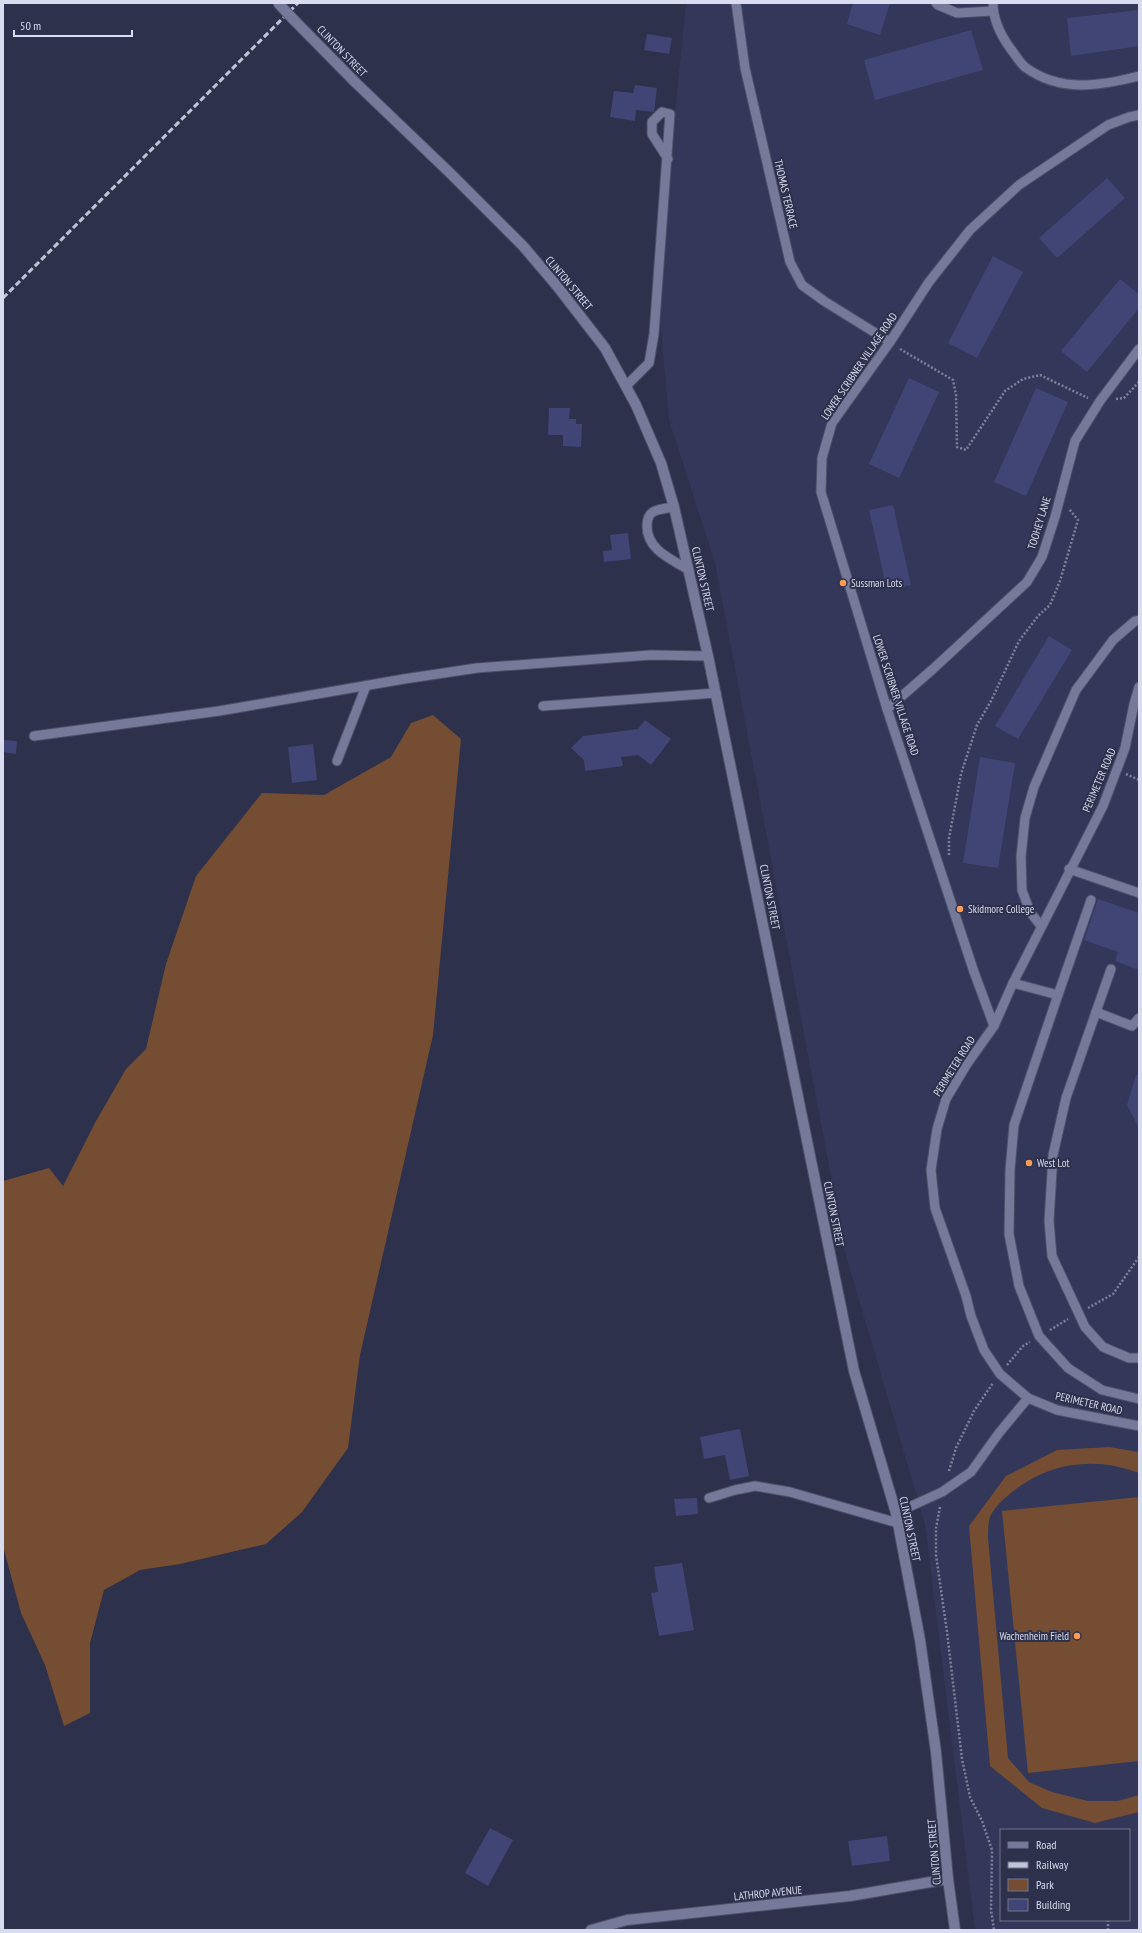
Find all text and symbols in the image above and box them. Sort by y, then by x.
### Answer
scale bar [14,12,132,38]
text: 50 m [20,18,41,33]
street label: CLINTON STREET [314,22,370,80]
street label: THOMAS TERRACE [771,158,801,230]
street label: CLINTON STREET [542,253,596,313]
street label: LOWER SCRIBNER VILLAGE ROAD [818,310,900,422]
street label: TOOHEY LANE [1024,494,1054,551]
street label: CLINTON STREET [689,545,717,613]
place label: Sussman Lots [851,576,902,590]
marker: Sussman Lots [838,578,848,588]
street label: LOWER SCRIBNER VILLAGE ROAD [870,633,922,757]
street label: PERIMETER ROAD [1079,746,1119,814]
street label: CLINTON STREET [757,863,783,931]
place label: Skidmore College [968,902,1035,916]
marker: Skidmore College [955,904,965,914]
street label: PERIMETER ROAD [930,1033,978,1099]
place label: West Lot [1037,1156,1069,1170]
marker: West Lot [1024,1158,1034,1168]
street label: CLINTON STREET [821,1180,847,1248]
street label: PERIMETER ROAD [1054,1389,1124,1418]
street label: CLINTON STREET [896,1495,924,1563]
place label: Wachenheim Field [999,1629,1069,1643]
marker: Wachenheim Field [1072,1631,1082,1641]
street label: CLINTON STREET [924,1818,944,1886]
legend [1000,1829,1130,1921]
text: Road [1036,1837,1056,1852]
text: Railway [1036,1857,1069,1872]
text: Park [1036,1877,1054,1892]
street label: LATHROP AVENUE [733,1882,803,1904]
text: Building [1036,1897,1071,1912]

